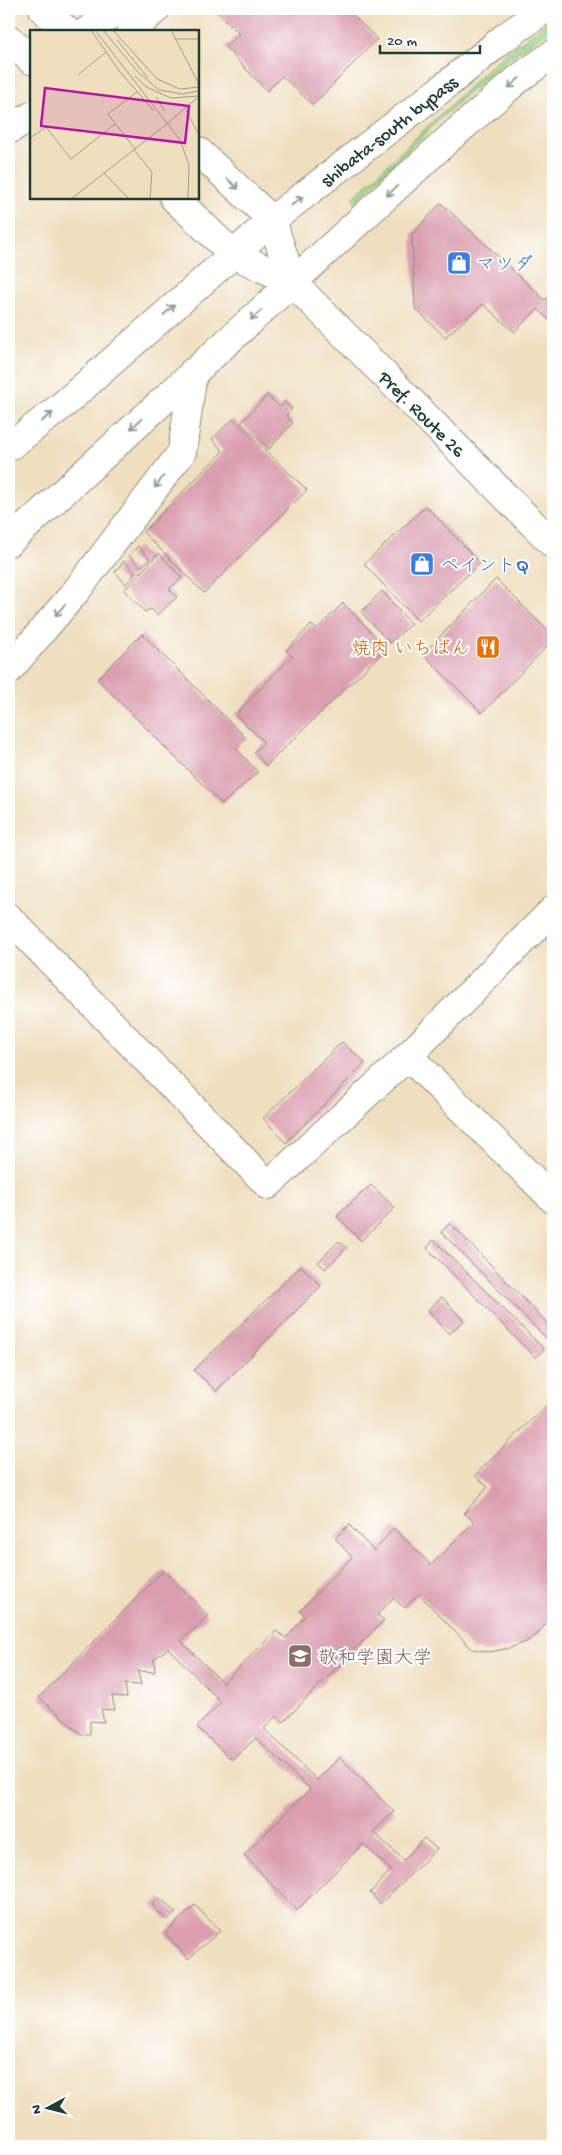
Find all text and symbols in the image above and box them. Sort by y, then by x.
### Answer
scale bar [380,22,480,54]
inset map [30,30,199,199]
text: 20 m [387,33,417,51]
street label: shibata-south bypass [317,71,464,193]
one-way arrow [507,77,520,88]
one-way arrow [227,178,240,190]
one-way arrow [386,185,399,196]
one-way arrow [290,195,303,206]
shop icon: マツダ [446,250,472,276]
place label: マツダ [476,254,533,278]
one-way arrow [163,305,176,316]
one-way arrow [250,309,263,321]
street label: Pref. Route 26 [372,367,469,464]
one-way arrow [40,412,53,423]
one-way arrow [130,418,142,430]
one-way arrow [154,475,164,489]
shop icon: ペイントQ [409,551,435,577]
place label: ペイントQ [440,556,529,579]
one-way arrow [54,604,65,617]
restaurant icon: 焼肉 いちばん [475,634,501,660]
place label: 焼肉 いちばん [352,638,470,662]
school or university icon: 敬和学園大学 [287,1643,313,1669]
place label: 敬和学園大学 [318,1648,432,1671]
north arrow [22,2082,72,2132]
text: N [29,2104,47,2115]

